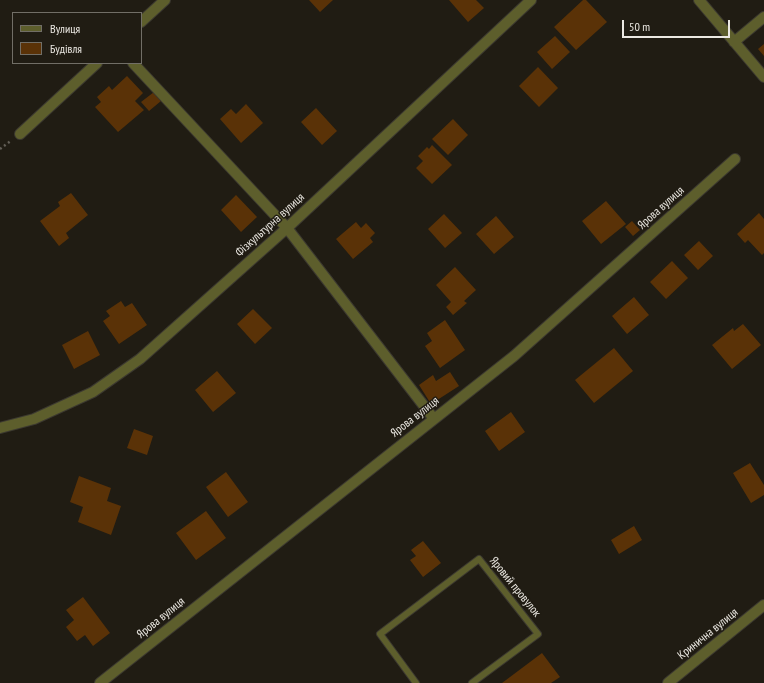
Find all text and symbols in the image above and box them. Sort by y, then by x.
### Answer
legend [12,12,142,64]
scale bar [624,12,732,38]
text: 50 m [629,19,650,34]
text: Вулиця [50,21,80,36]
text: Будівля [50,41,82,56]
street label: Ярова вулиця [635,183,687,233]
street label: Фізкультурна вулиця [233,190,307,260]
street label: Ярова вулиця [388,394,442,440]
street label: Яровий провулок [486,554,544,620]
street label: Ярова вулиця [134,594,188,642]
street label: Кринична вулиця [675,605,741,663]

